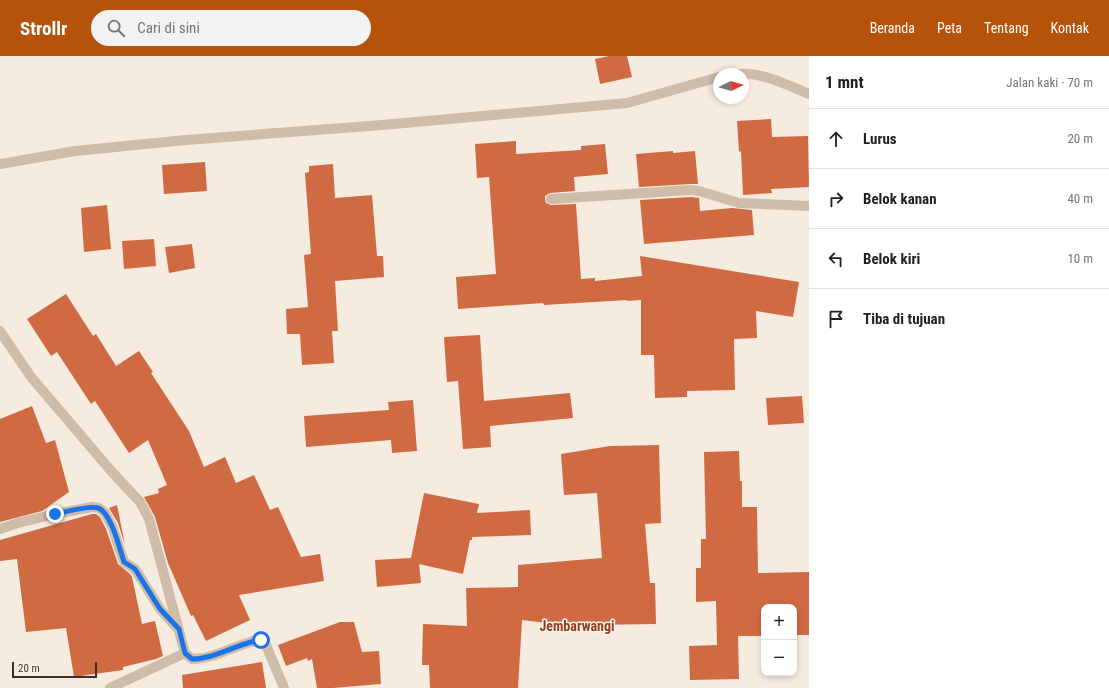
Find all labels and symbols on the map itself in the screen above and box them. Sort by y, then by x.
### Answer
north arrow [713,68,749,104]
route end [46,505,64,523]
district label: Jembarwangi [539,618,615,634]
route start [252,631,270,649]
scale bar [12,660,97,679]

